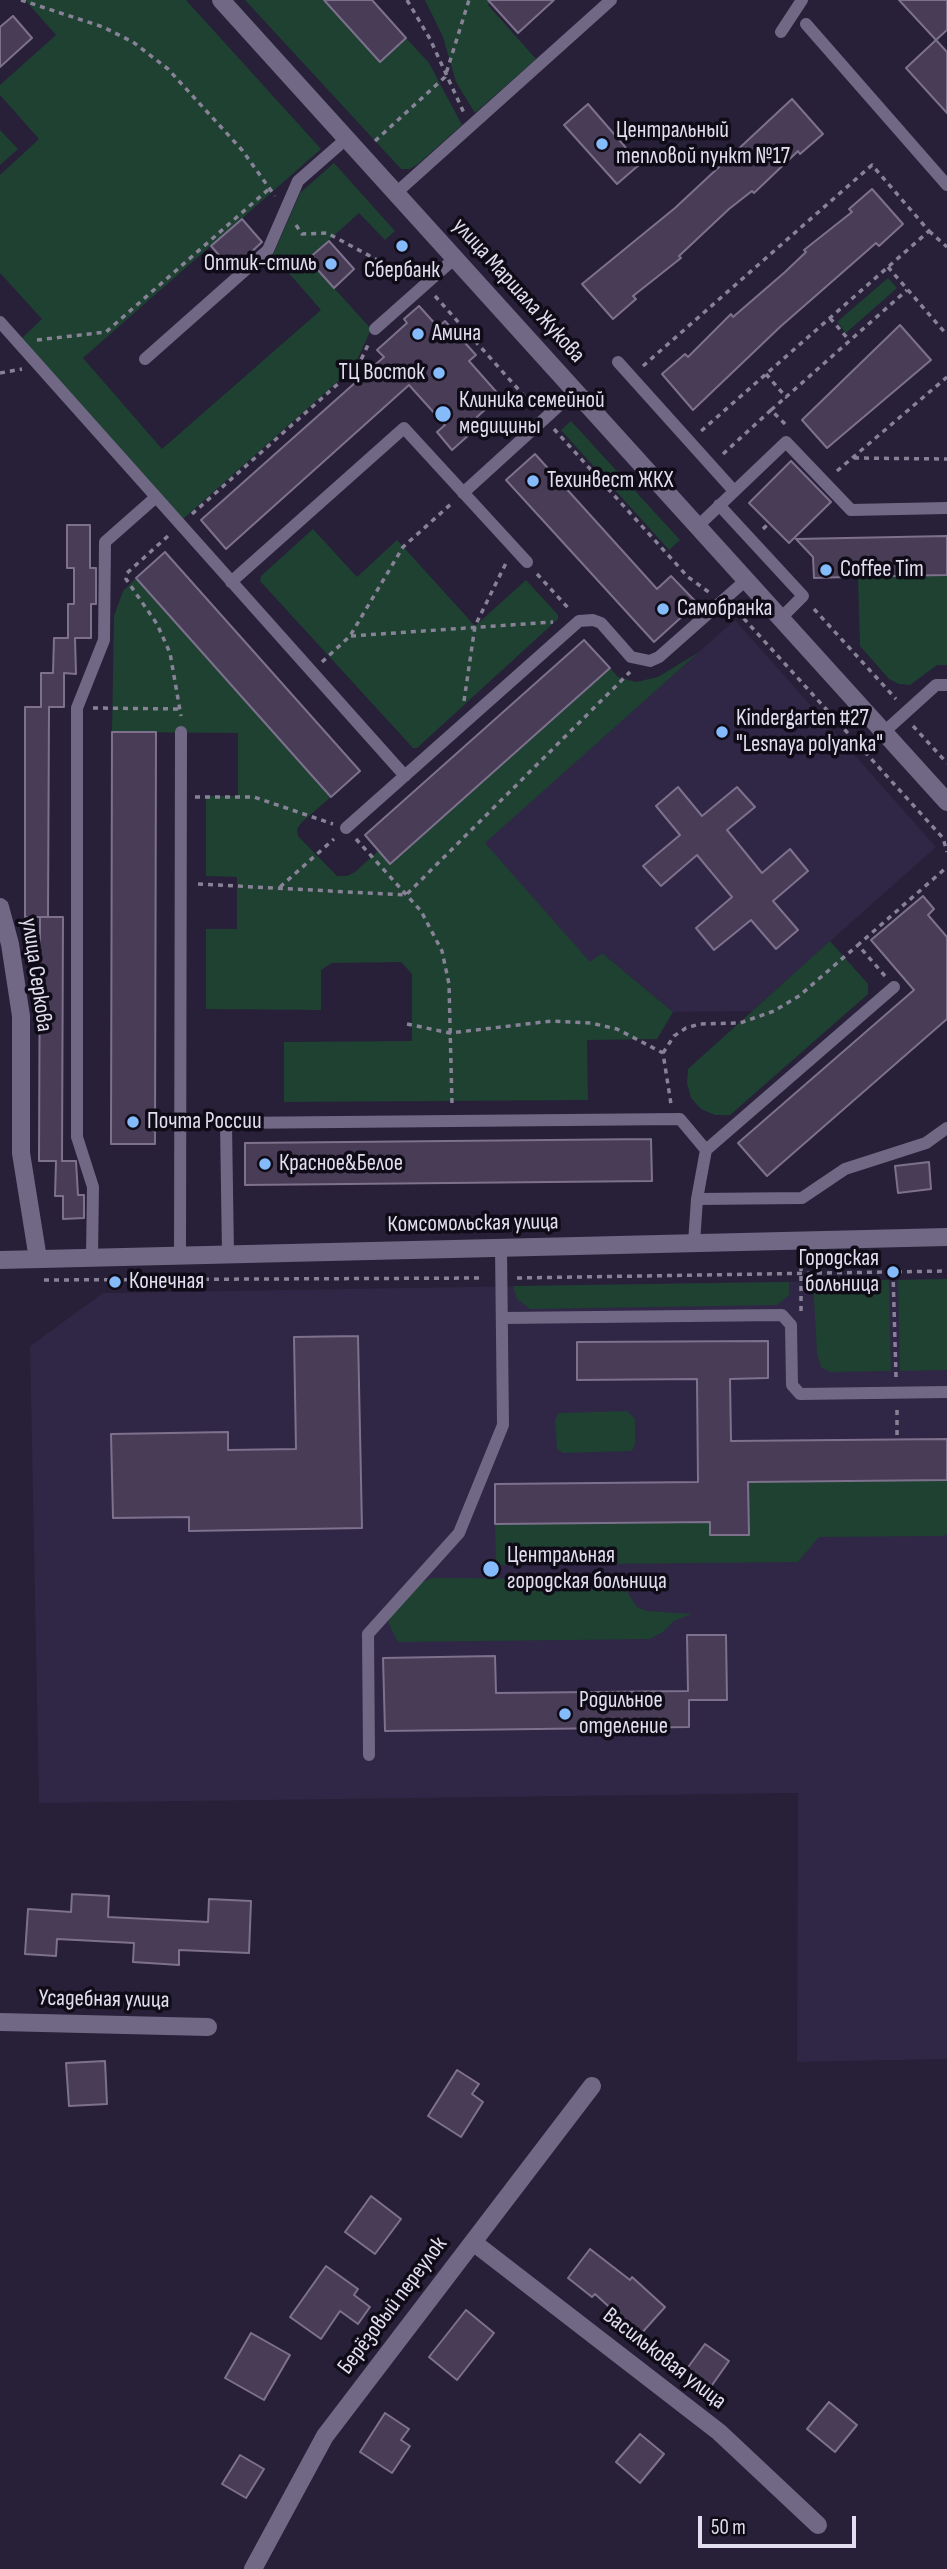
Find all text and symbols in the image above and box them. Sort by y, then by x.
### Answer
place label: Центральный тепловой пункт №17 [616,117,790,171]
marker: Центральный тепловой пункт №17 [594,136,610,152]
street label: улица Маршала Жукова [446,213,590,369]
marker: Сбербанк [394,238,410,254]
place label: Оптик-стиль [204,250,317,278]
marker: Оптик-стиль [323,256,339,272]
place label: Сбербанк [364,257,440,285]
place label: Амина [432,320,481,348]
marker: Амина [410,326,426,342]
place label: ТЦ Восток [339,359,425,387]
marker: ТЦ Восток [431,365,447,381]
place label: Клиника семейной медицины [459,387,605,441]
marker: Клиника семейной медицины [433,404,453,424]
place label: Техинвест ЖКХ [547,467,673,495]
marker: Техинвест ЖКХ [525,473,541,489]
place label: Coffee Tim [840,556,924,584]
marker: Coffee Tim [818,562,834,578]
place label: Самобранка [677,595,772,623]
marker: Самобранка [655,601,671,617]
place label: Kindergarten #27 "Lesnaya polyanka" [736,705,883,759]
marker: Kindergarten #27 "Lesnaya polyanka" [714,724,730,740]
street label: улица Серкова [14,916,58,1034]
place label: Почта России [147,1108,262,1136]
marker: Почта России [125,1114,141,1130]
place label: Красное&Белое [279,1150,403,1178]
marker: Красное&Белое [257,1156,273,1172]
street label: Комсомольская улица [387,1209,559,1239]
place label: Городская больница [798,1245,879,1299]
marker: Городская больница [885,1264,901,1280]
place label: Конечная [129,1268,204,1296]
marker: Конечная [107,1274,123,1290]
place label: Центральная городская больница [507,1542,667,1596]
marker: Центральная городская больница [481,1559,501,1579]
place label: Родильное отделение [579,1687,668,1741]
marker: Родильное отделение [557,1706,573,1722]
street label: Усадебная улица [38,1985,170,2015]
street label: Берёзовый переулок [332,2232,454,2380]
street label: Васильковая улица [597,2302,731,2416]
scale bar [702,2502,860,2546]
text: 50 m [711,2515,746,2540]

